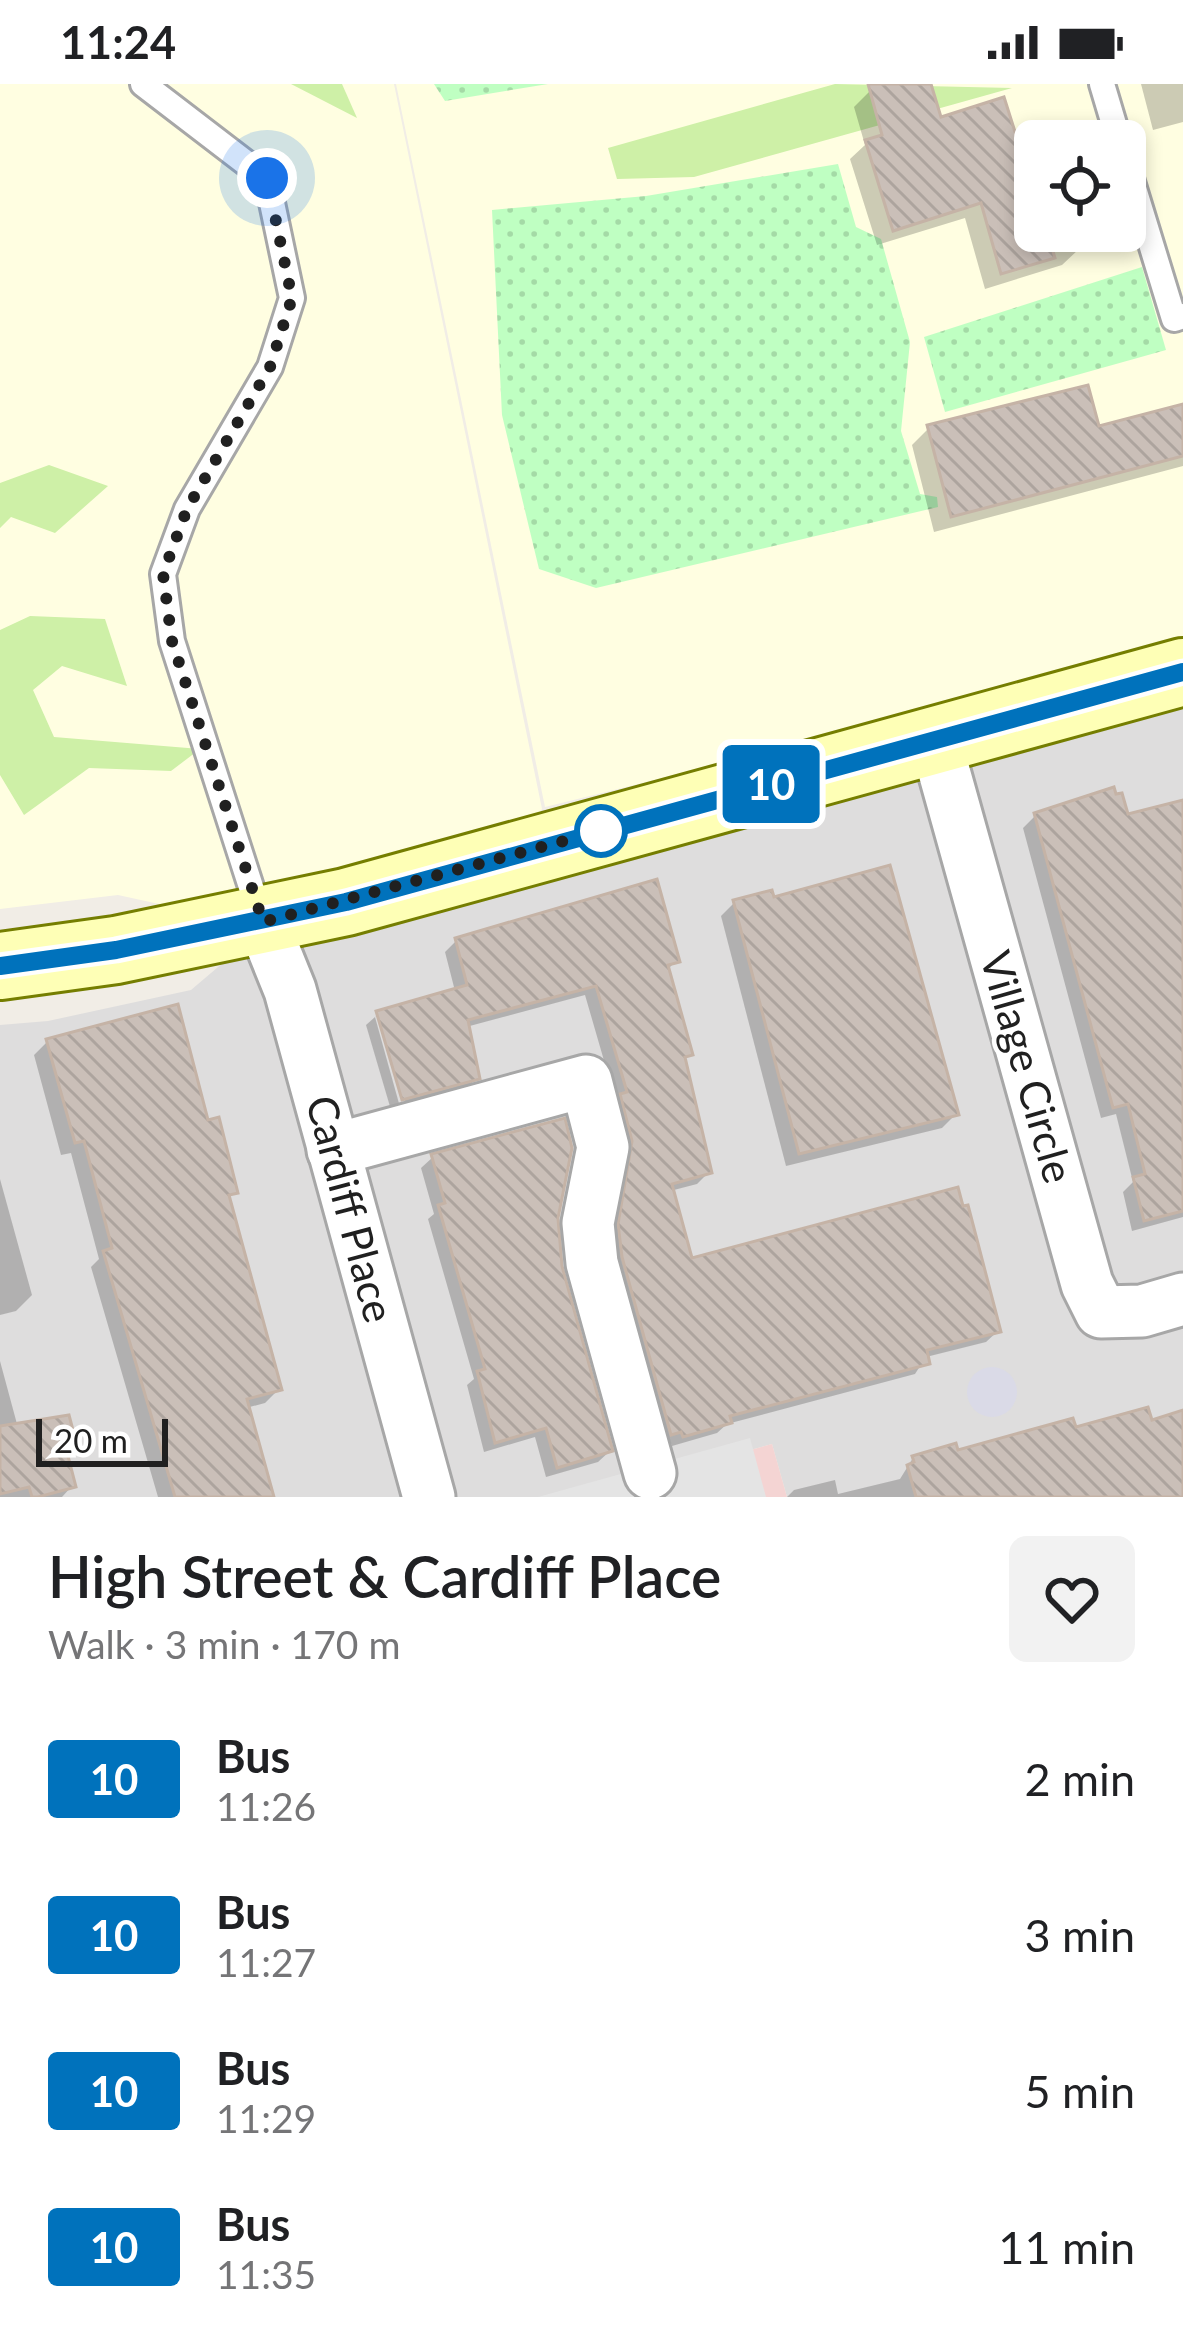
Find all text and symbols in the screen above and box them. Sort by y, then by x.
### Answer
text: 11:24 [60,15,176,69]
map controls [1014,120,1146,252]
button: locate [1014,120,1146,252]
your location [237,148,297,208]
line badge: 10 [717,745,825,823]
text: 10 [747,759,795,809]
unlabelled marker [576,806,626,856]
street label: Village Circle [971,945,1085,1188]
street label: Cardiff Place [297,1090,405,1328]
scale bar [36,1413,168,1466]
text: 20 m [54,1420,128,1460]
button: heart [1009,1536,1135,1662]
text: High Street & Cardiff Place [48,1542,721,1610]
text: Walk · 3 min · 170 m [48,1621,401,1667]
text: Bus [216,1729,290,1783]
text: 2 min [1024,1752,1135,1806]
text: 10 [90,1754,138,1804]
text: 11:26 [216,1783,316,1829]
text: Bus [216,1885,290,1939]
text: 3 min [1024,1908,1135,1962]
text: 10 [90,1910,138,1960]
text: 11:27 [216,1939,316,1985]
text: Bus [216,2041,290,2095]
text: 5 min [1024,2064,1135,2118]
text: 10 [90,2066,138,2116]
text: 11:29 [216,2095,316,2141]
text: Bus [216,2197,290,2251]
text: 11 min [998,2220,1135,2274]
text: 10 [90,2222,138,2272]
text: 11:35 [216,2251,316,2297]

